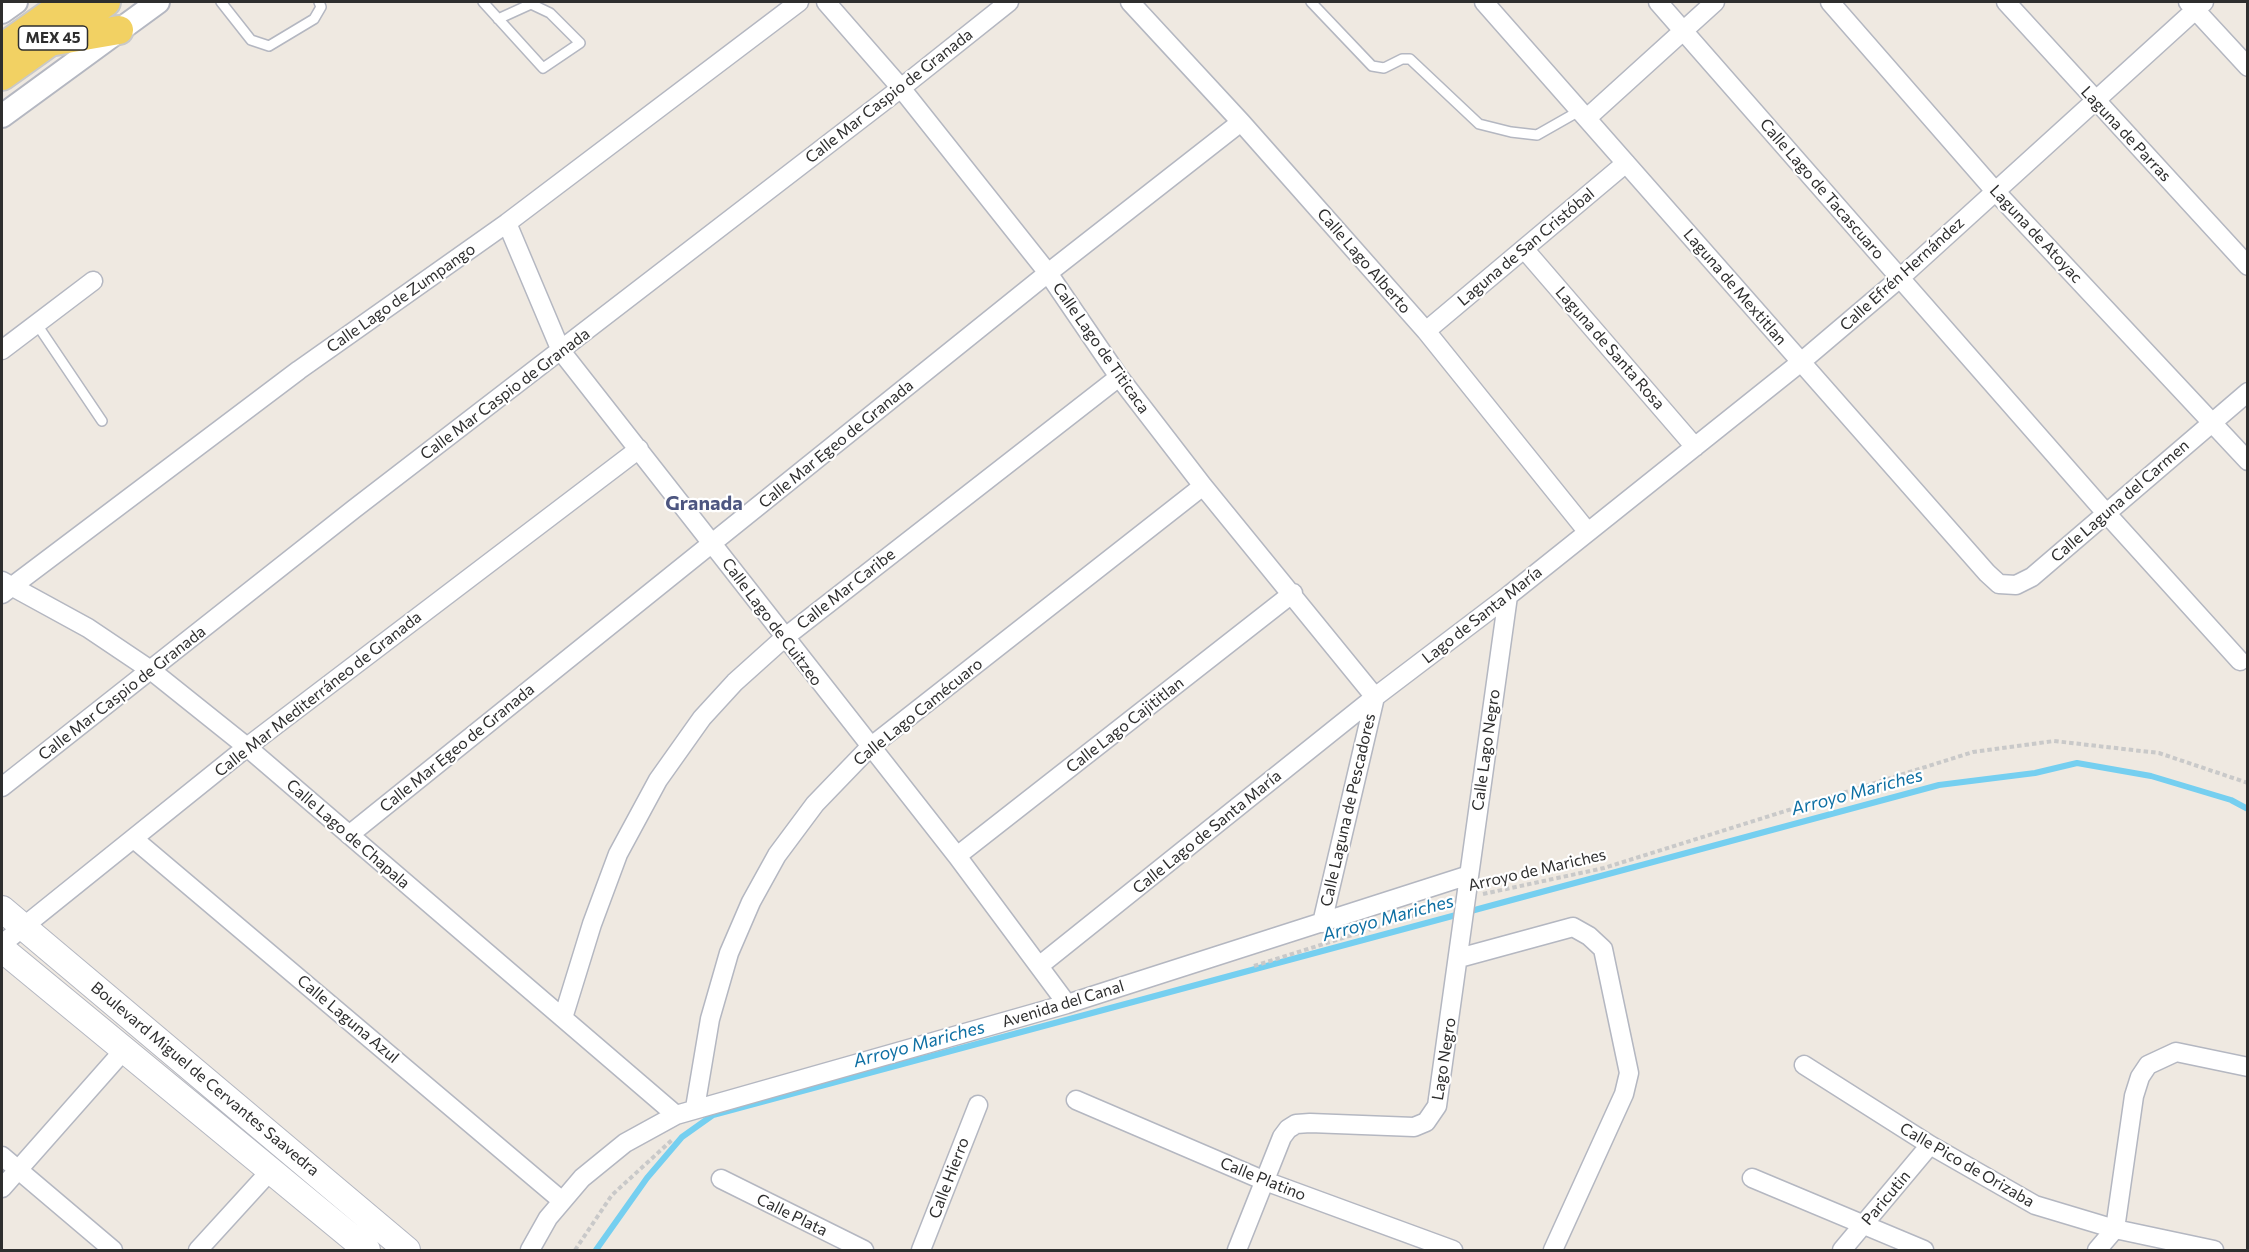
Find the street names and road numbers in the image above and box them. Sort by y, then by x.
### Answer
street label: Calle Mar Caspio de Granada [802,25,976,167]
road number: MEX 45 [19,26,88,50]
street label: Laguna de Parras [2077,82,2175,186]
street label: Calle Lago de Tacascuaro [1756,115,1888,263]
street label: Laguna de Atoyac [1986,181,2086,287]
street label: Laguna de San Cristóbal [1454,184,1598,310]
street label: Calle Lago Alberto [1313,205,1415,317]
street label: Calle Efrén Hernández [1836,213,1968,335]
street label: Laguna de Mextitlan [1679,225,1791,349]
street label: Calle Lago de Zumpango [323,239,479,357]
street label: Calle Lago de Titicaca [1048,279,1154,417]
street label: Laguna de Santa Rosa [1551,283,1669,413]
street label: Calle Mar Caspio de Granada [417,324,593,464]
street label: Calle Mar Egeo de Granada [755,376,917,512]
street label: Calle Laguna del Carmen [2047,436,2193,566]
street label: Calle Mar Caribe [793,545,899,633]
street label: Calle Lago de Cuitzeo [718,554,826,690]
street label: Lago de Santa María [1418,562,1546,668]
street label: Calle Mar Mediterráneo de Granada [211,607,425,781]
street label: Calle Mar Caspio de Granada [35,622,209,764]
street label: Calle Lago Camécuaro [850,654,986,770]
street label: Calle Lago Cajititlan [1062,673,1188,777]
street label: Calle Mar Egeo de Granada [376,680,538,816]
street label: Calle Lago Negro [1468,688,1504,812]
street label: Calle Laguna de Pescadores [1316,711,1380,909]
street label: Calle Lago de Santa María [1129,766,1285,898]
street label: Calle Lago de Chapala [282,775,414,893]
street label: Arroyo de Mariches [1466,845,1608,895]
street label: Calle Laguna Azul [293,971,403,1067]
street label: Avenida del Canal [1000,976,1126,1032]
street label: Boulevard Miguel de Cervantes Saavedra [87,978,323,1180]
street label: Lago Negro [1428,1016,1460,1102]
street label: Calle Pico de Orizaba [1896,1119,2038,1211]
street label: Calle Hierro [925,1135,973,1221]
street label: Calle Platino [1217,1153,1309,1205]
street label: Paricutin [1858,1167,1914,1229]
street label: Calle Plata [753,1190,831,1240]

